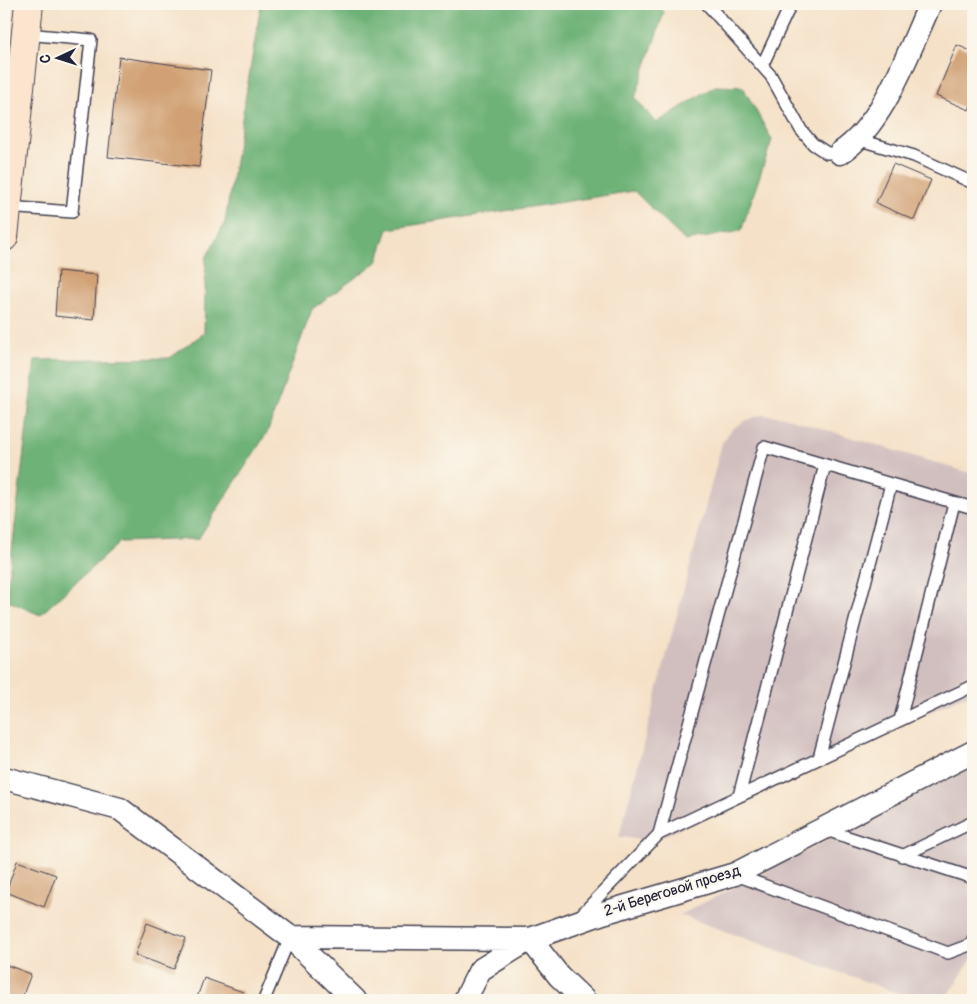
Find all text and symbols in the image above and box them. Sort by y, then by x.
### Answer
north arrow [32,32,82,82]
text: С [37,54,54,64]
street label: 2-й Береговой проезд [602,861,742,921]

